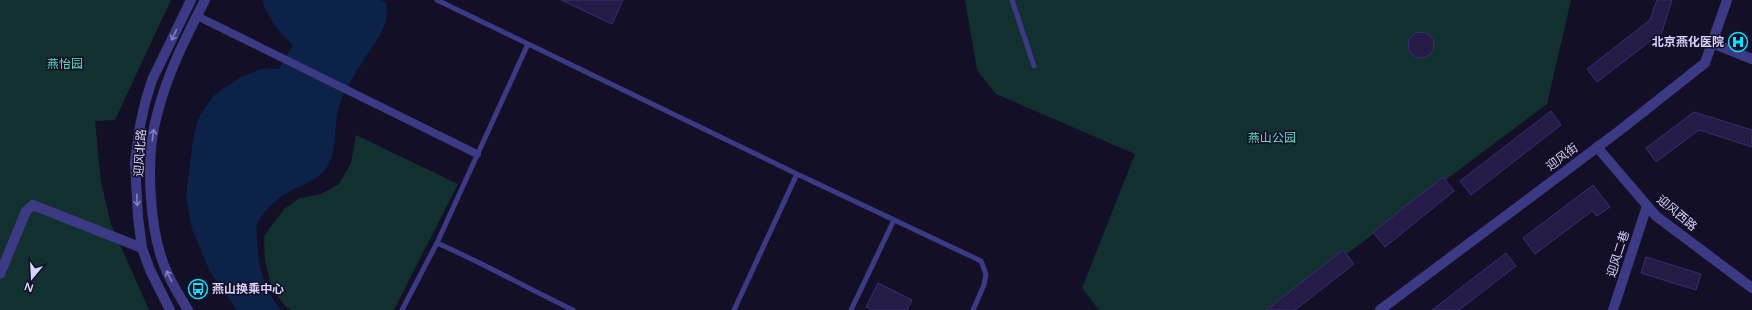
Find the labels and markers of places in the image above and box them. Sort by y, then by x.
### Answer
hospital icon: 北京燕化医院 [1727,31,1749,53]
place label: 北京燕化医院 [1652,35,1724,49]
bus stop icon: 燕山换乘中心 [187,278,209,300]
place label: 燕山换乘中心 [212,282,284,296]

